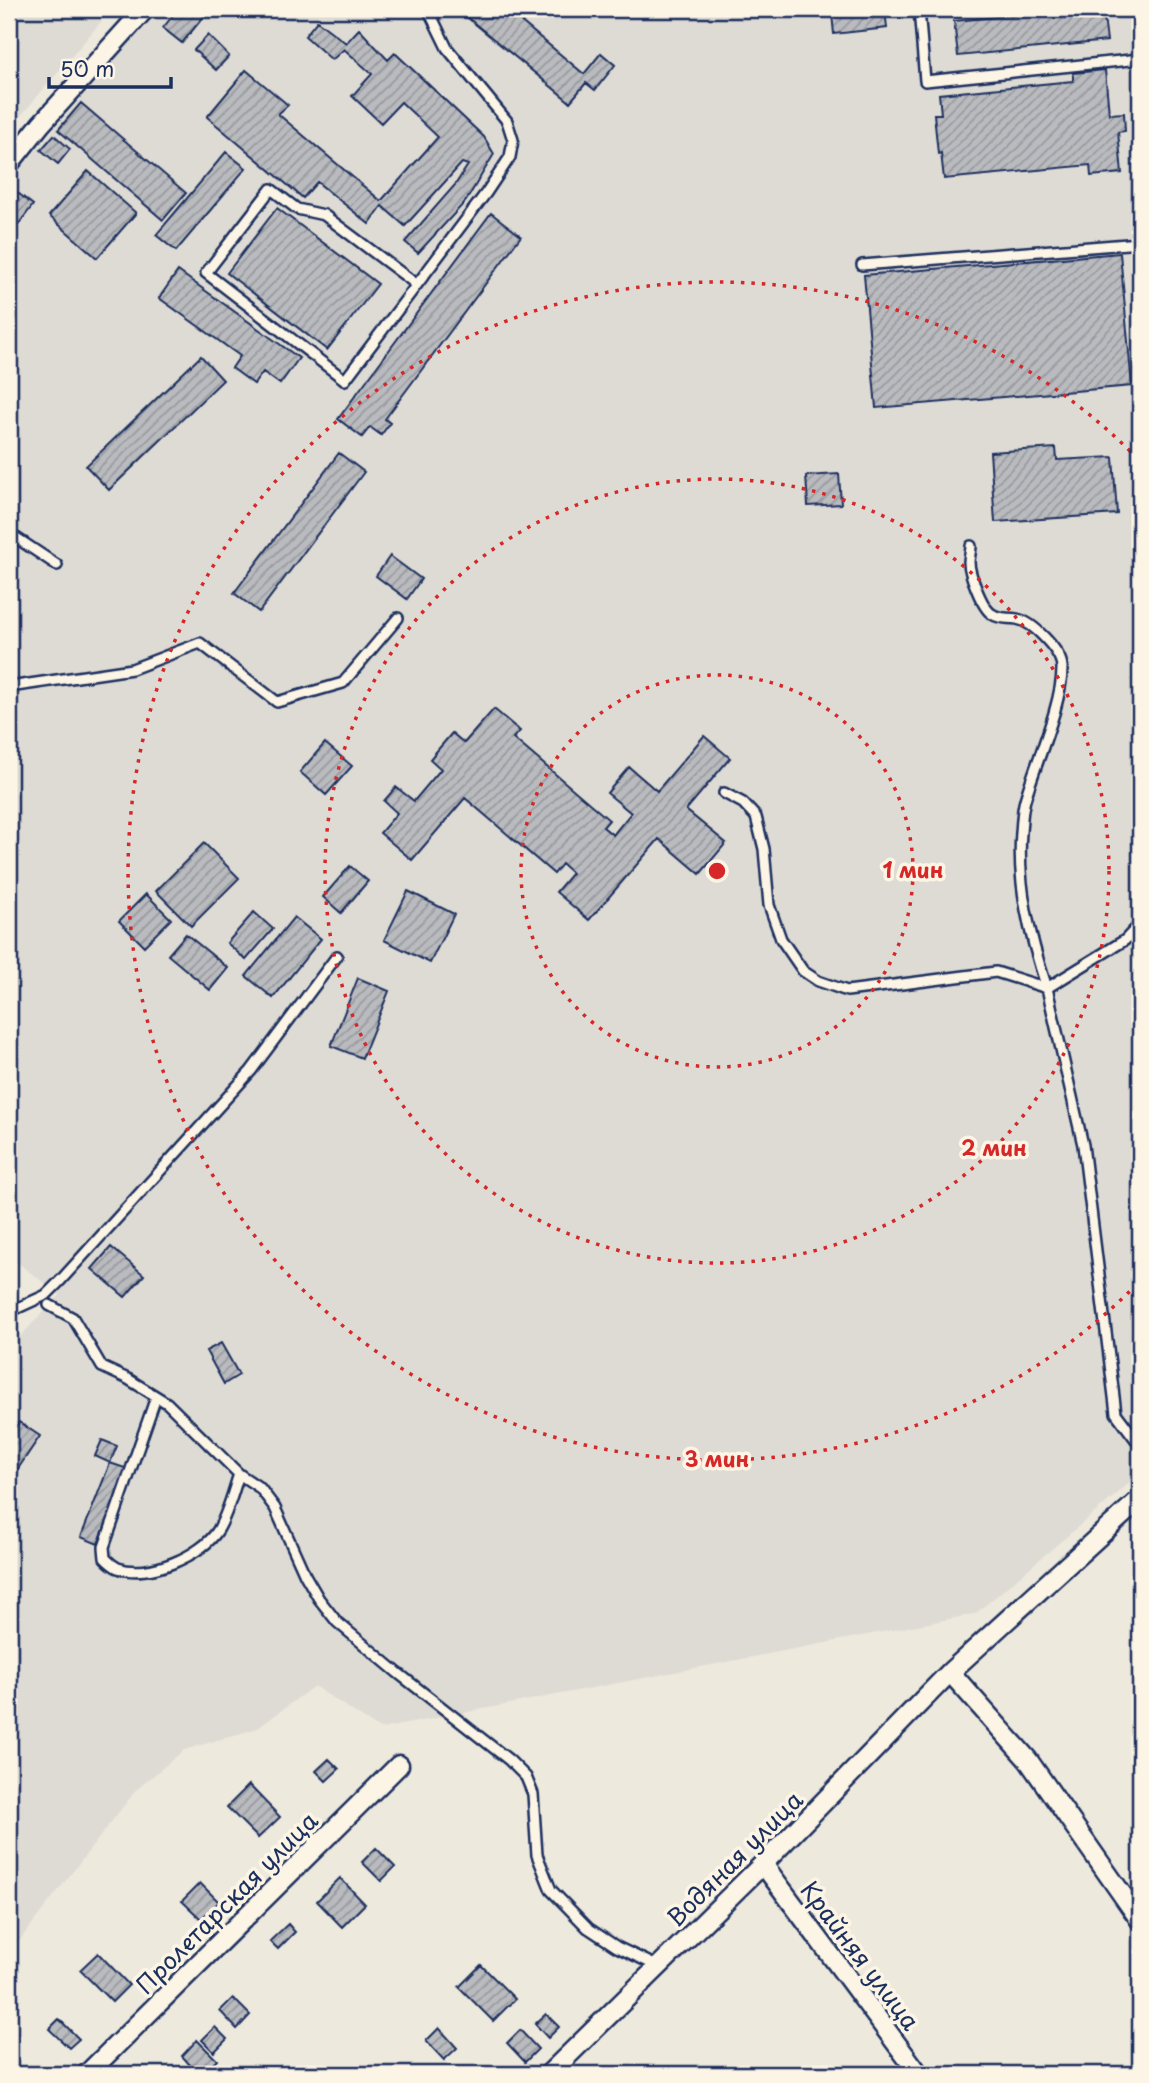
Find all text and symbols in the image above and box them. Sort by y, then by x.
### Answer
scale bar [49,46,172,90]
text: 50 m [60,52,114,84]
text: 1 мин [883,853,943,885]
centre of rings [705,859,729,883]
text: 2 мин [961,1131,1027,1163]
text: 3 мин [685,1442,749,1474]
street label: Водяная улица [658,1782,810,1934]
street label: Пролетарская улица [127,1803,325,2001]
street label: Крайняя улица [793,1873,929,2037]

